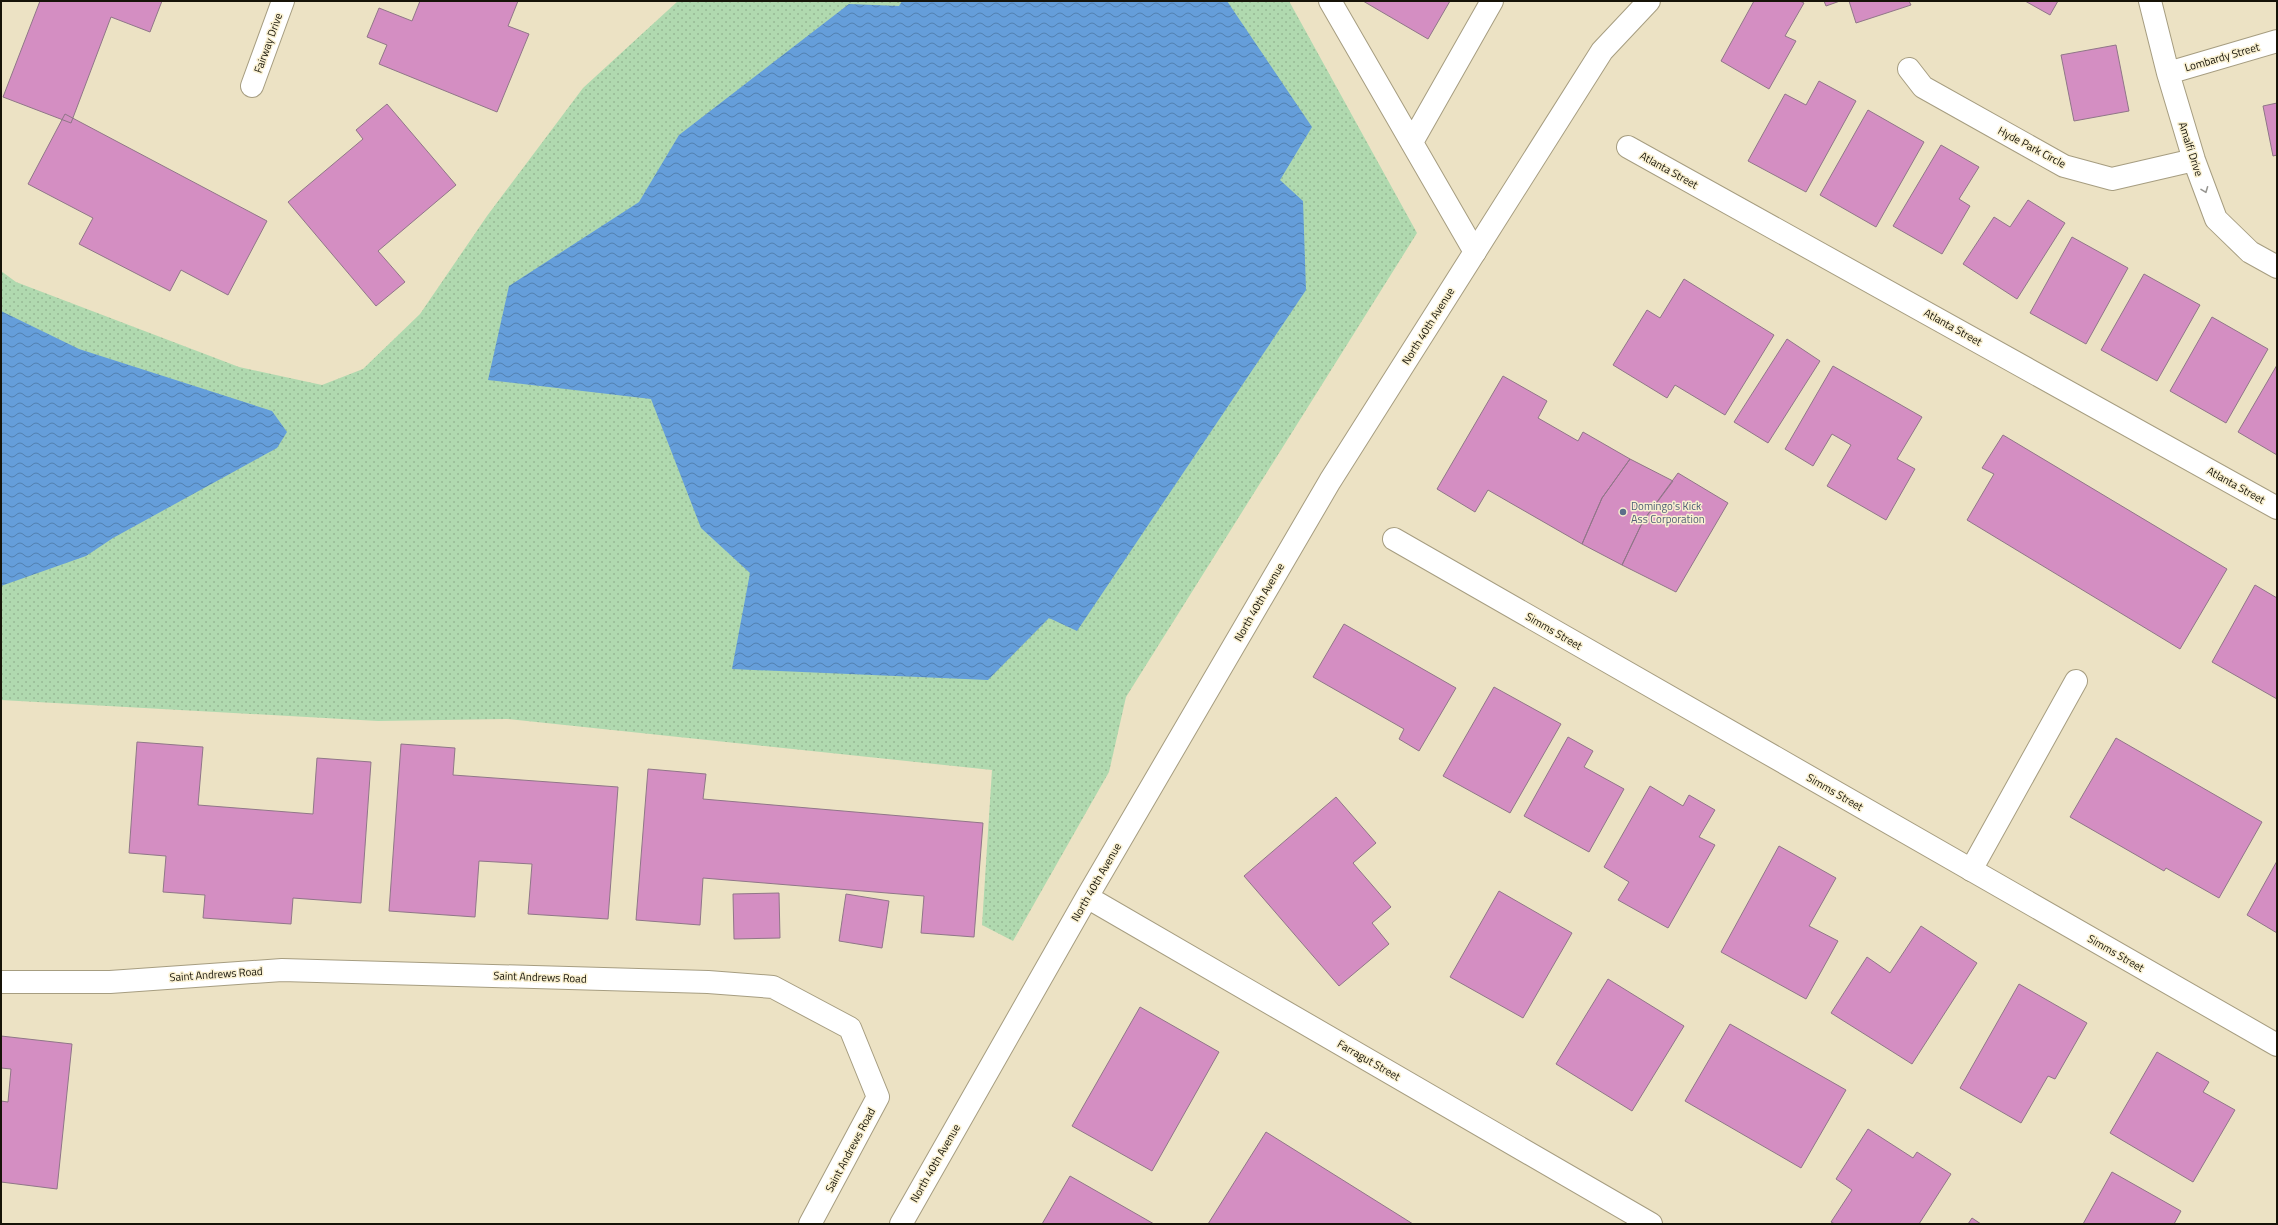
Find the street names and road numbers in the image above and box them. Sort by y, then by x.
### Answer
street label: Fairway Drive [250,10,286,75]
street label: Lombardy Street [2183,39,2261,75]
street label: Amalfi Drive [2175,120,2207,179]
street label: Hyde Park Circle [1995,122,2069,172]
street label: Atlanta Street [1637,147,1701,193]
street label: North 40th Avenue [1398,284,1458,368]
street label: Atlanta Street [1921,304,1985,350]
street label: Atlanta Street [2204,462,2268,508]
street label: North 40th Avenue [1230,559,1288,644]
street label: Simms Street [1523,608,1585,654]
street label: Simms Street [1804,769,1866,815]
street label: North 40th Avenue [1067,839,1125,924]
street label: Simms Street [2085,930,2147,976]
street label: Saint Andrews Road [169,963,263,985]
street label: Saint Andrews Road [493,967,587,987]
street label: Farragut Street [1335,1036,1404,1085]
street label: Saint Andrews Road [821,1105,879,1195]
street label: North 40th Avenue [906,1120,964,1205]

